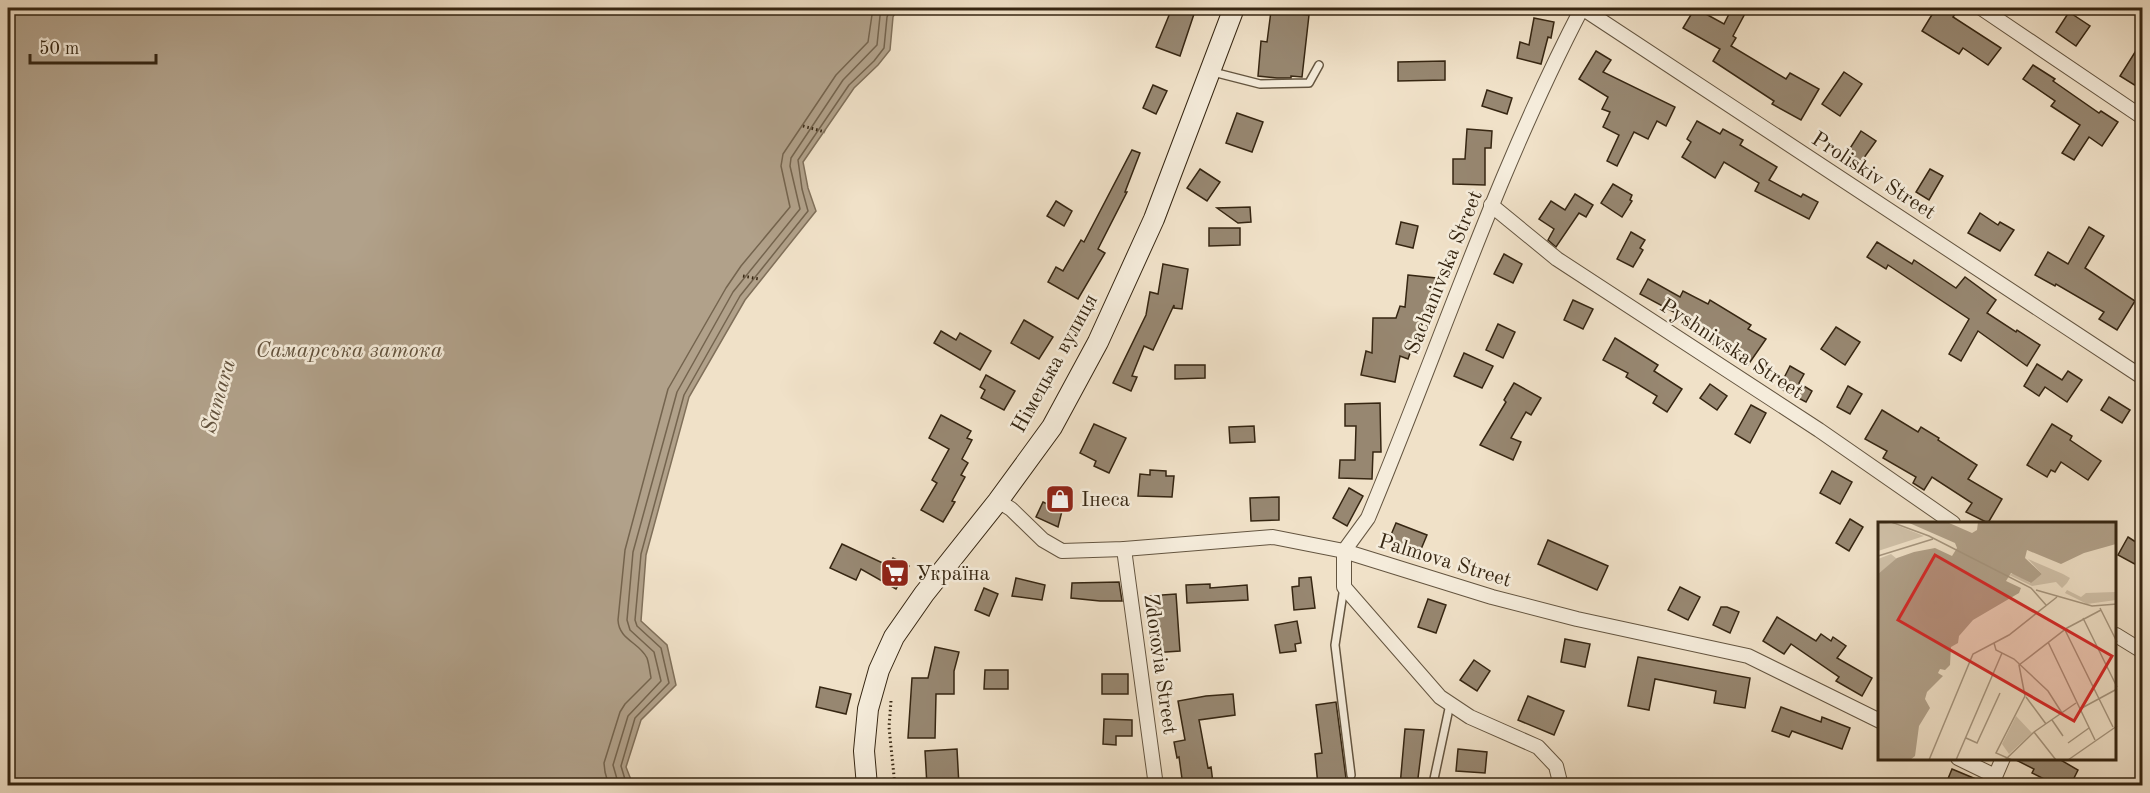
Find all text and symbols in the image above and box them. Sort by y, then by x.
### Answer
scale bar [30,27,156,65]
text: 50 m [39,40,79,58]
street label: Proliskiv Street [1807,129,1939,224]
street label: Sachanivska Street [1402,188,1487,357]
street label: Німецька вулиця [1008,291,1102,437]
street label: Pyshnivska Street [1656,295,1807,403]
water label: Самарська затока [256,340,443,362]
water label: Samara [198,357,240,436]
shop icon: Інеса [1044,483,1076,515]
place label: Інеса [1081,490,1130,511]
inset map [1878,522,2117,760]
street label: Palmova Street [1376,531,1514,592]
supermarket icon: Україна [879,557,911,589]
place label: Україна [916,564,990,585]
street label: Zdorovia Street [1139,592,1180,736]

